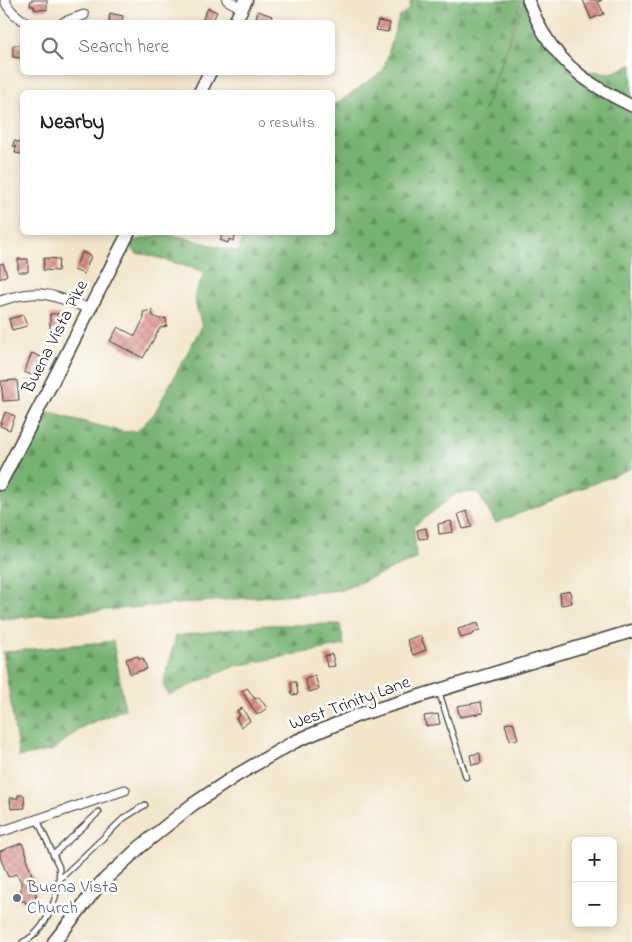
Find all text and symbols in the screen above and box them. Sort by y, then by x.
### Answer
search box [20,20,335,75]
icon: search [38,34,66,62]
text: Search here [78,34,169,61]
text: Nearby [40,108,104,138]
text: 0 results [259,111,315,135]
street label: Buena Vista Pike [16,275,96,399]
street label: West Trinity Lane [286,670,415,738]
map controls [572,837,617,927]
button: + [572,837,617,882]
place label: Buena Vista Church [26,875,118,922]
button: − [572,882,617,927]
marker: Buena Vista Church [11,892,23,904]

